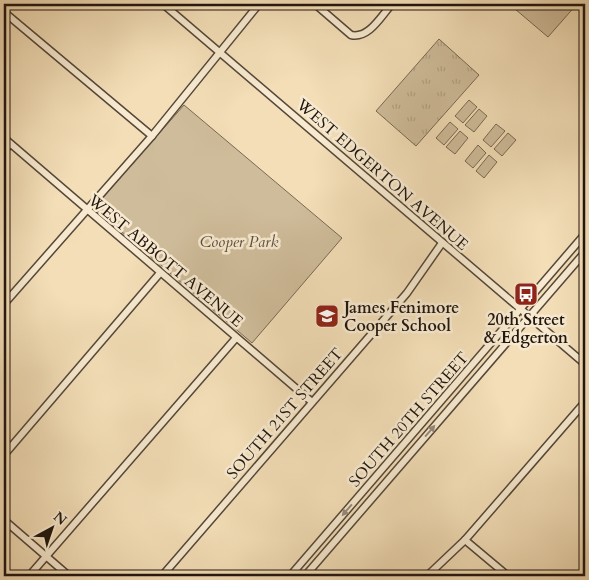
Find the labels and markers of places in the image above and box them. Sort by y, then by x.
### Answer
bus stop icon: 20th Street & Edgerton [513,281,539,307]
place label: James Fenimore Cooper School [342,297,459,337]
school or university icon: James Fenimore Cooper School [314,303,340,329]
place label: 20th Street & Edgerton [484,309,569,349]

